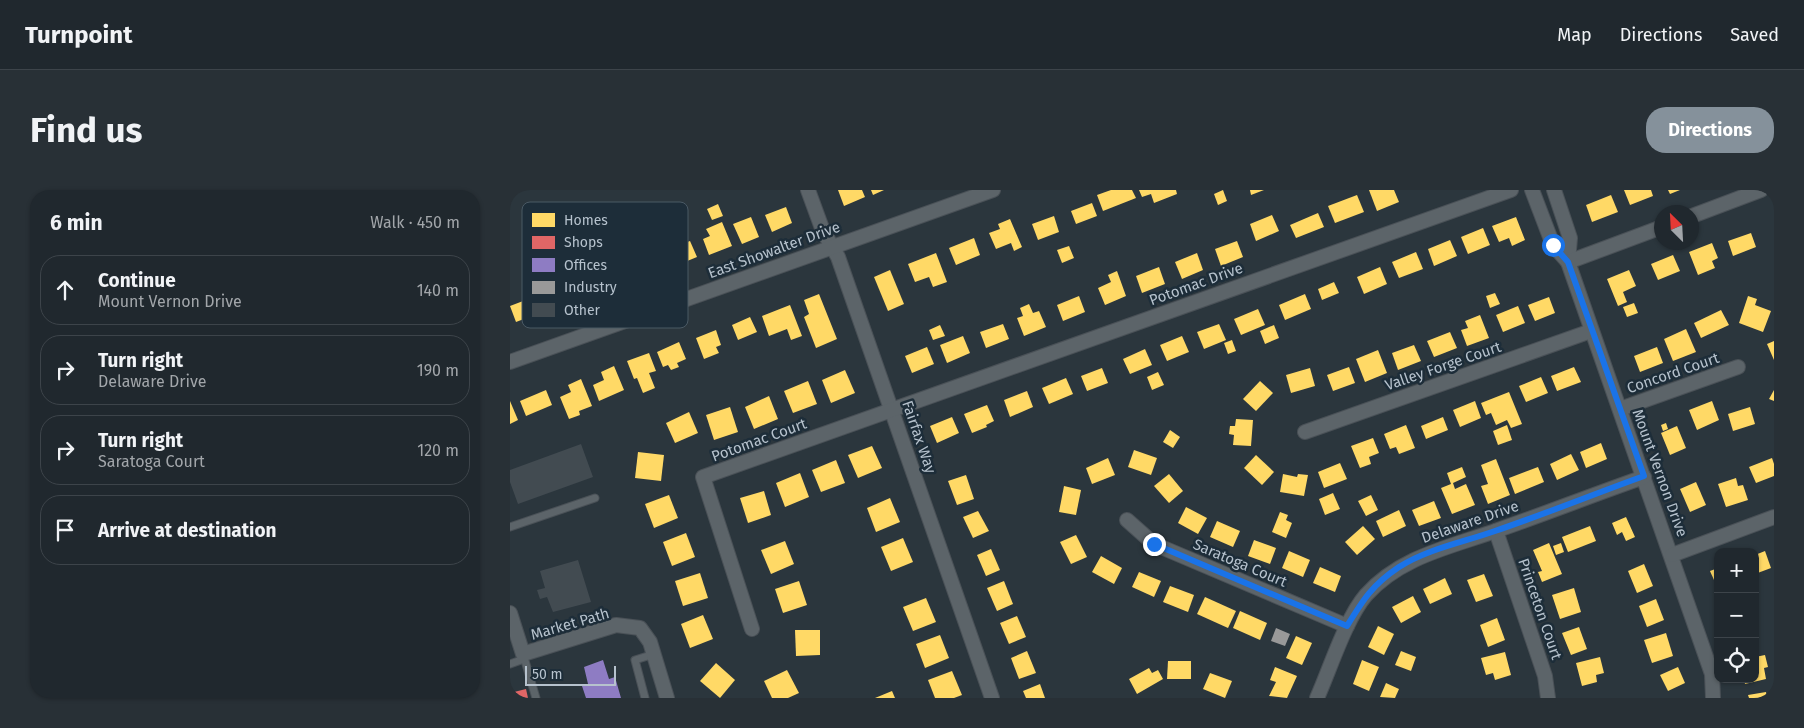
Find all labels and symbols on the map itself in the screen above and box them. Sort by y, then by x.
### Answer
legend [522,202,688,328]
north arrow [1654,205,1699,250]
text: Homes [564,212,608,229]
street label: East Showalter Drive [705,218,843,282]
text: Shops [564,234,603,251]
route start [1542,234,1565,257]
text: Offices [564,257,607,274]
street label: Potomac Drive [1147,259,1245,309]
text: Industry [564,279,617,296]
text: Other [564,302,601,319]
street label: Valley Forge Court [1383,338,1504,394]
street label: Concord Court [1625,349,1722,397]
street label: Fairfax Way [898,398,940,476]
street label: Mount Vernon Drive [1628,407,1692,539]
street label: Potomac Court [709,414,810,466]
street label: Delaware Drive [1419,497,1521,547]
route end [1143,533,1166,556]
street label: Saratoga Court [1190,535,1290,591]
street label: Princeton Court [1514,556,1566,662]
street label: Market Path [529,604,611,644]
scale bar [525,663,616,686]

